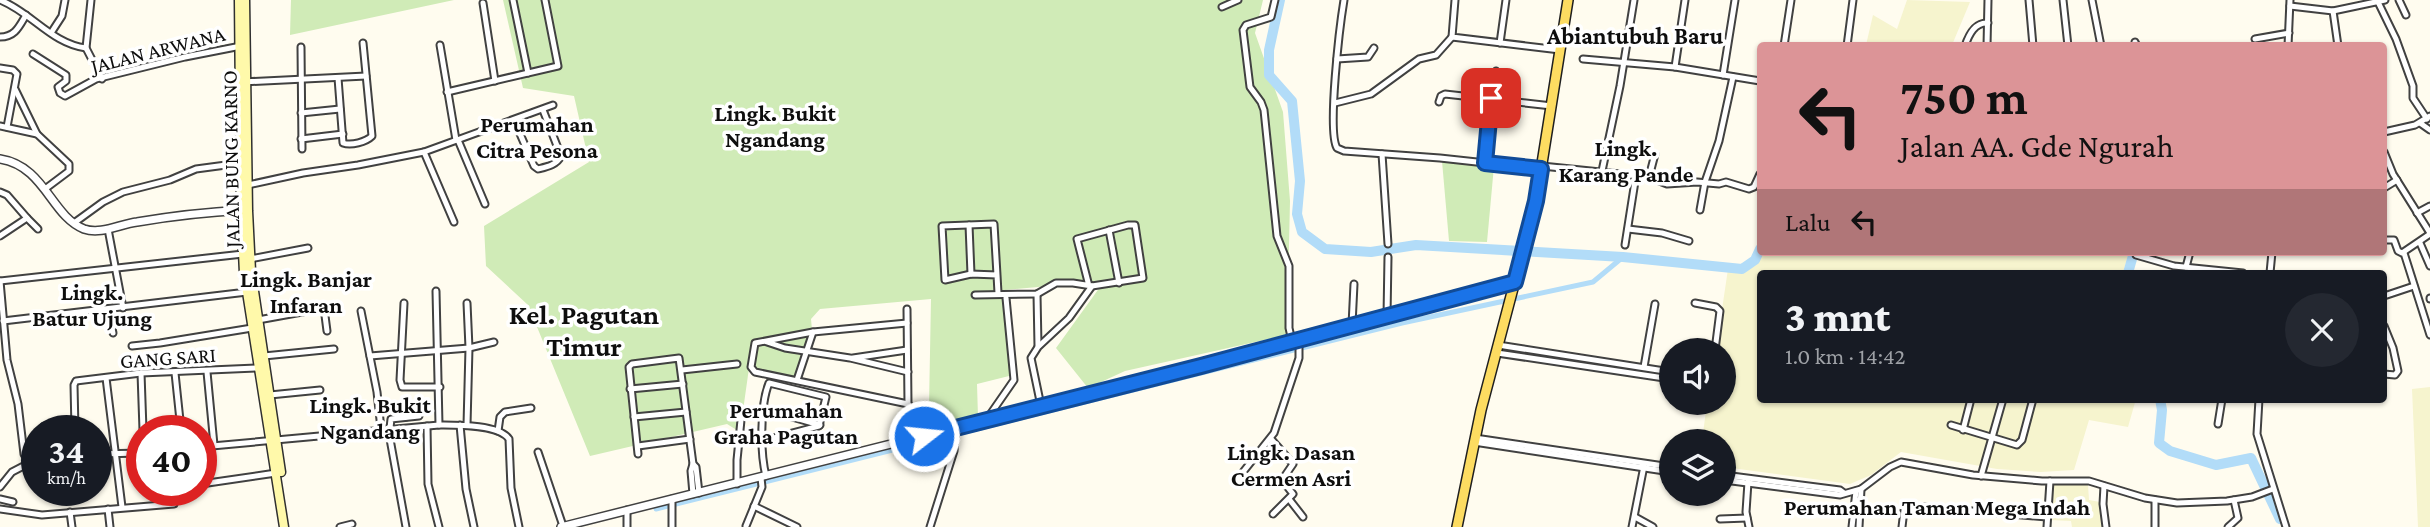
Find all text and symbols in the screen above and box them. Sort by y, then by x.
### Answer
street label: JALAN ARWANA [86,22,228,79]
district label: Abiantubuh Baru [1546,22,1723,49]
pin [1461,68,1521,128]
street label: JALAN BUNG KARNO [217,70,245,250]
icon: left [1785,70,1876,161]
text: 750 m [1900,70,2028,125]
icon: arrive [1472,79,1510,117]
district label: Lingk. Bukit Ngandang [714,100,836,152]
district label: Perumahan Citra Pesona [476,111,599,163]
text: Jalan AA. Gde Ngurah [1900,128,2174,164]
district label: Lingk. Karang Pande [1558,135,1694,187]
icon: left [1845,203,1883,241]
text: Lalu [1785,208,1831,237]
district label: Lingk. Banjar Infaran [240,266,372,318]
district label: Lingk. Batur Ujung [32,279,152,331]
text: 3 mnt [1785,293,1890,340]
button: close [2285,293,2359,367]
district label: Kel. Pagutan Timur [509,299,659,362]
map controls [1659,338,1736,506]
button: sound [1659,338,1736,415]
street label: GANG SARI [119,343,217,373]
text: 1.0 km · 14:42 [1785,343,1905,369]
district label: Lingk. Bukit Ngandang [309,392,431,444]
district label: Perumahan Graha Pagutan [714,397,858,449]
position arrow [887,399,961,473]
speed limit sign: 40 [126,415,217,506]
button: layers [1659,429,1736,506]
text: 34 [49,432,84,471]
district label: Lingk. Dasan Cermen Asri [1227,439,1355,491]
text: km/h [47,468,86,488]
district label: Perumahan Taman Mega Indah [1784,494,2090,520]

